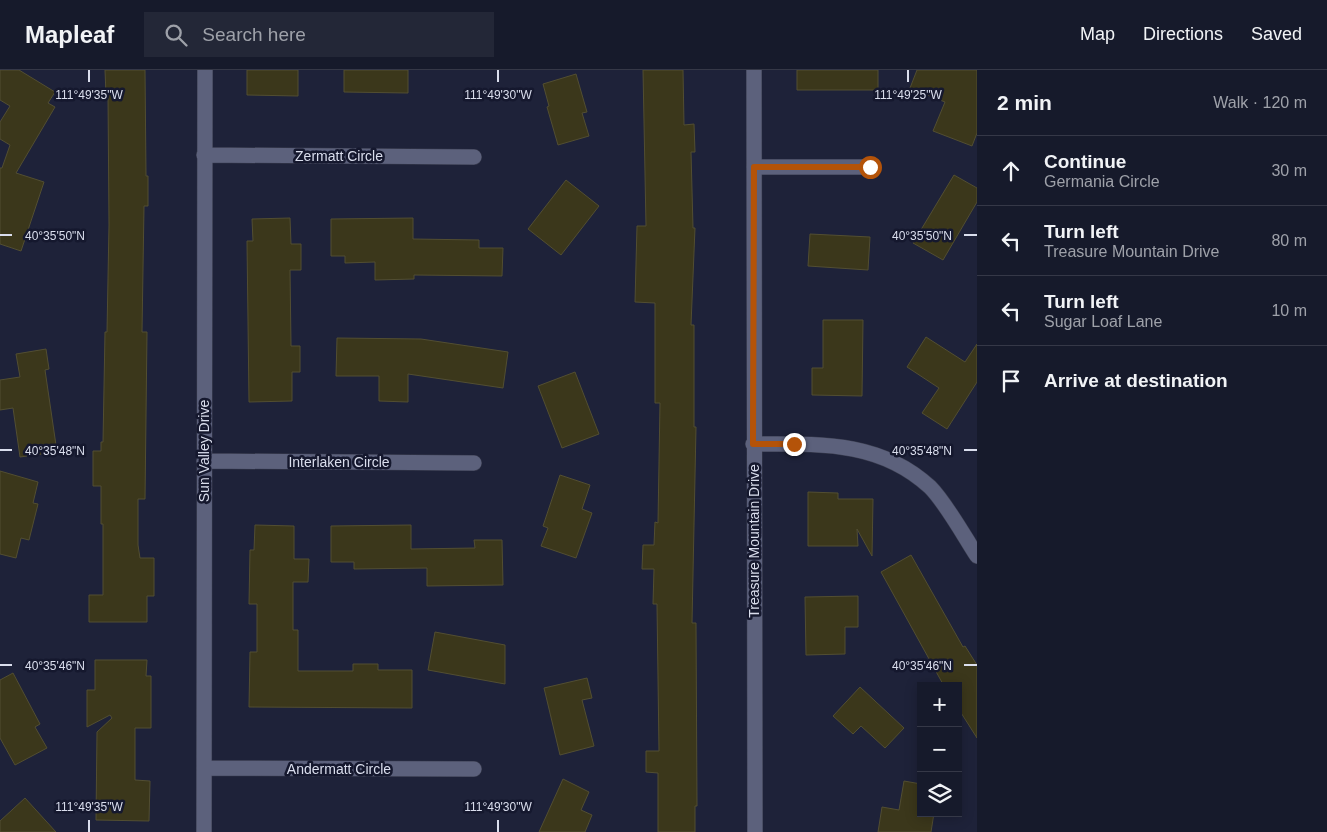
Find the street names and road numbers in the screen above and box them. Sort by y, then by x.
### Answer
street label: Zermatt Circle [295,148,383,164]
street label: Sun Valley Drive [196,400,212,502]
street label: Interlaken Circle [288,454,390,470]
street label: Treasure Mountain Drive [746,464,762,618]
street label: Andermatt Circle [287,761,391,777]

